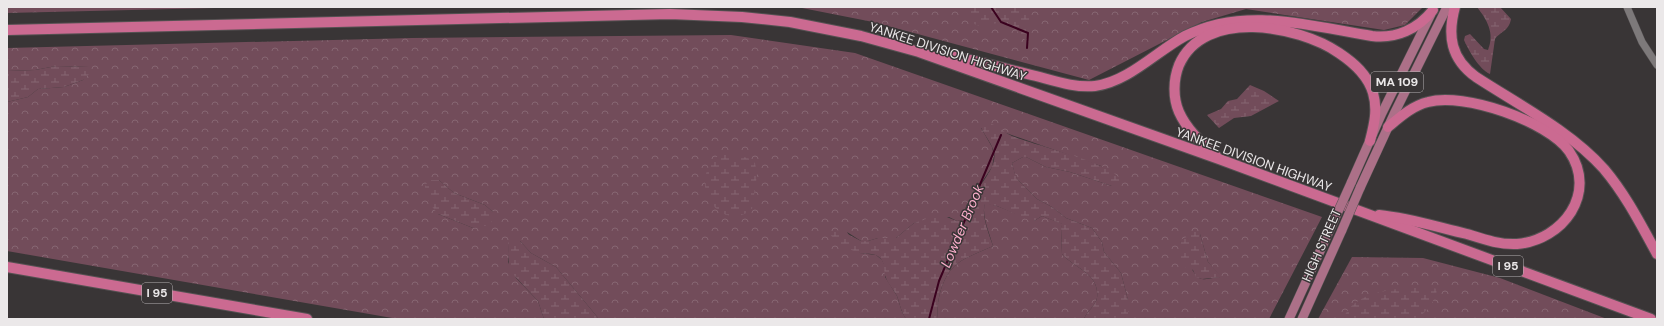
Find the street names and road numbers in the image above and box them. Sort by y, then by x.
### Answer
street label: YANKEE DIVISION HIGHWAY [867,18,1029,85]
road number: MA 109 [1371,72,1423,92]
street label: YANKEE DIVISION HIGHWAY [1174,123,1334,196]
street label: HIGH STREET [1298,206,1345,284]
road number: I 95 [1493,256,1523,276]
road number: I 95 [142,283,172,303]

